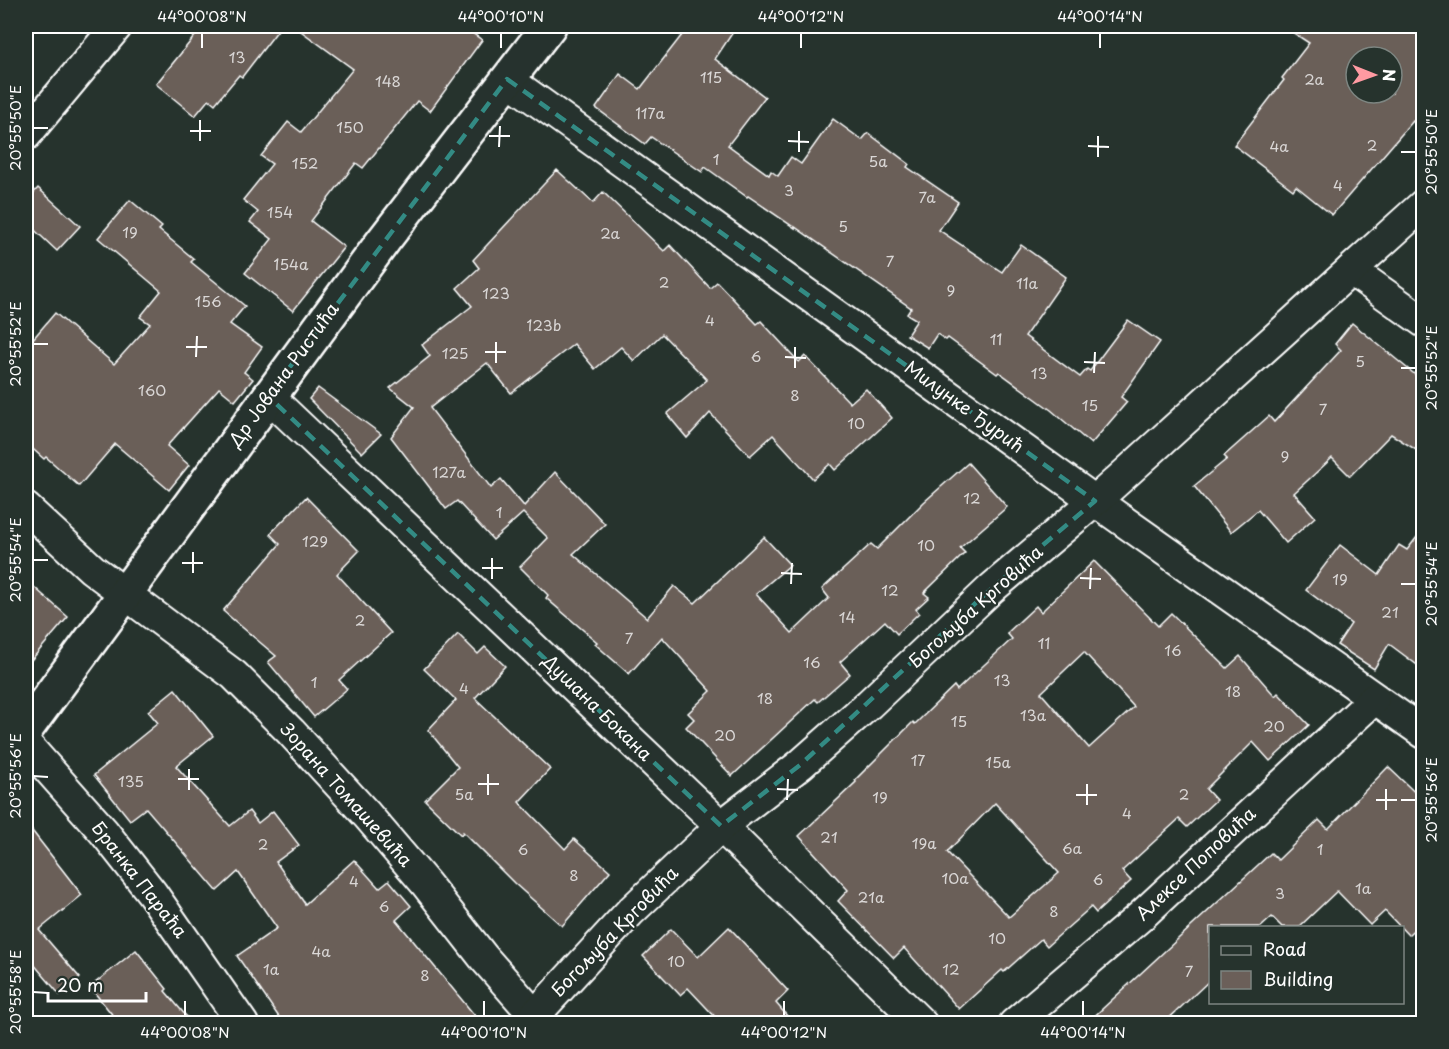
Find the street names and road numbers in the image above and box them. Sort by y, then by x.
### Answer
street label: Др Јована Ристића [220,296,345,453]
street label: Милунке Ђурић [900,353,1030,458]
street label: Богољуба Крговића [902,538,1049,674]
street label: Душана Бокана [536,647,660,767]
street label: Зорана Томашевића [274,715,420,873]
street label: Алексе Поповића [1129,800,1262,926]
street label: Бранка Параћа [86,815,195,944]
street label: Богољуба Крговића [544,859,684,1002]

